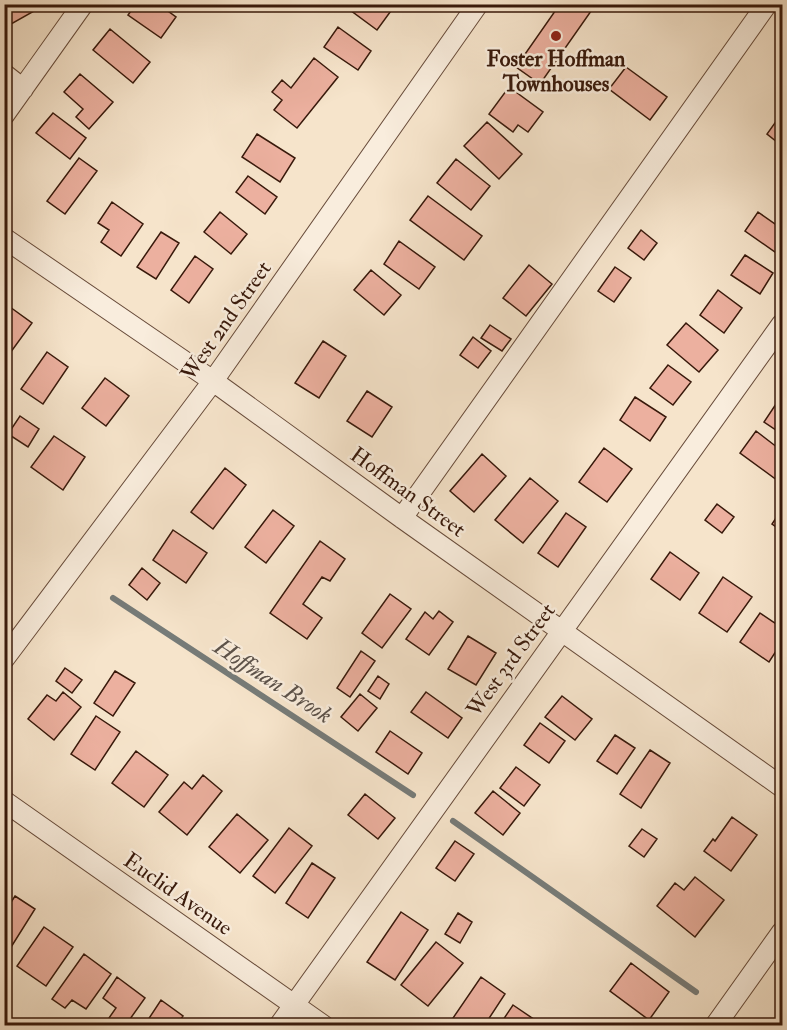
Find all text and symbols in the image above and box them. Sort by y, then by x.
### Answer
marker: Foster Hoffman Townhouses [549,29,563,43]
place label: Foster Hoffman Townhouses [487,45,626,98]
street label: West 2nd Street [174,256,278,387]
street label: Hoffman Street [345,441,471,543]
street label: West 3rd Street [460,598,562,723]
water label: Hoffman Brook [207,631,338,731]
street label: Euclid Avenue [118,846,238,942]

